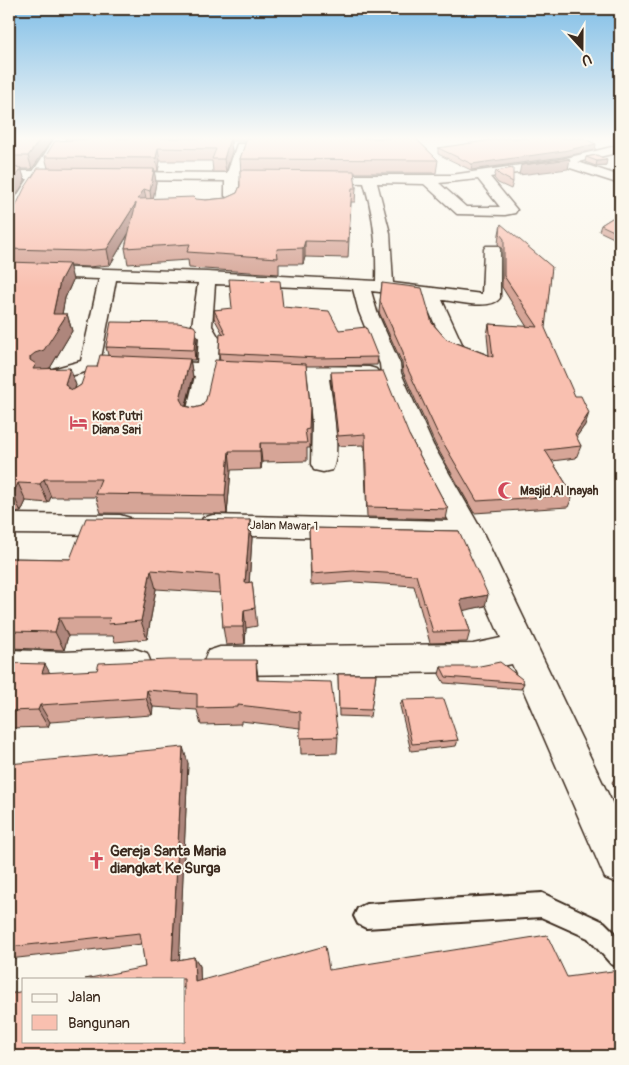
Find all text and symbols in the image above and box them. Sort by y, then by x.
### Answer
north arrow [556,22,606,72]
text: U [579,50,594,69]
place label: Kost Putri Diana Sari [92,409,142,438]
hotel icon: Kost Putri Diana Sari [68,413,88,433]
mosque icon: Masjid Al Inayah [496,481,516,501]
place label: Masjid Al Inayah [520,484,599,499]
street label: Jalan Mawar 1 [250,518,318,534]
place label: Gereja Santa Maria diangkat Ke Surga [110,842,226,878]
church icon: Gereja Santa Maria diangkat Ke Surga [86,850,106,870]
legend [22,978,185,1042]
text: Jalan [68,988,101,1007]
text: Bangunan [68,1014,130,1033]

